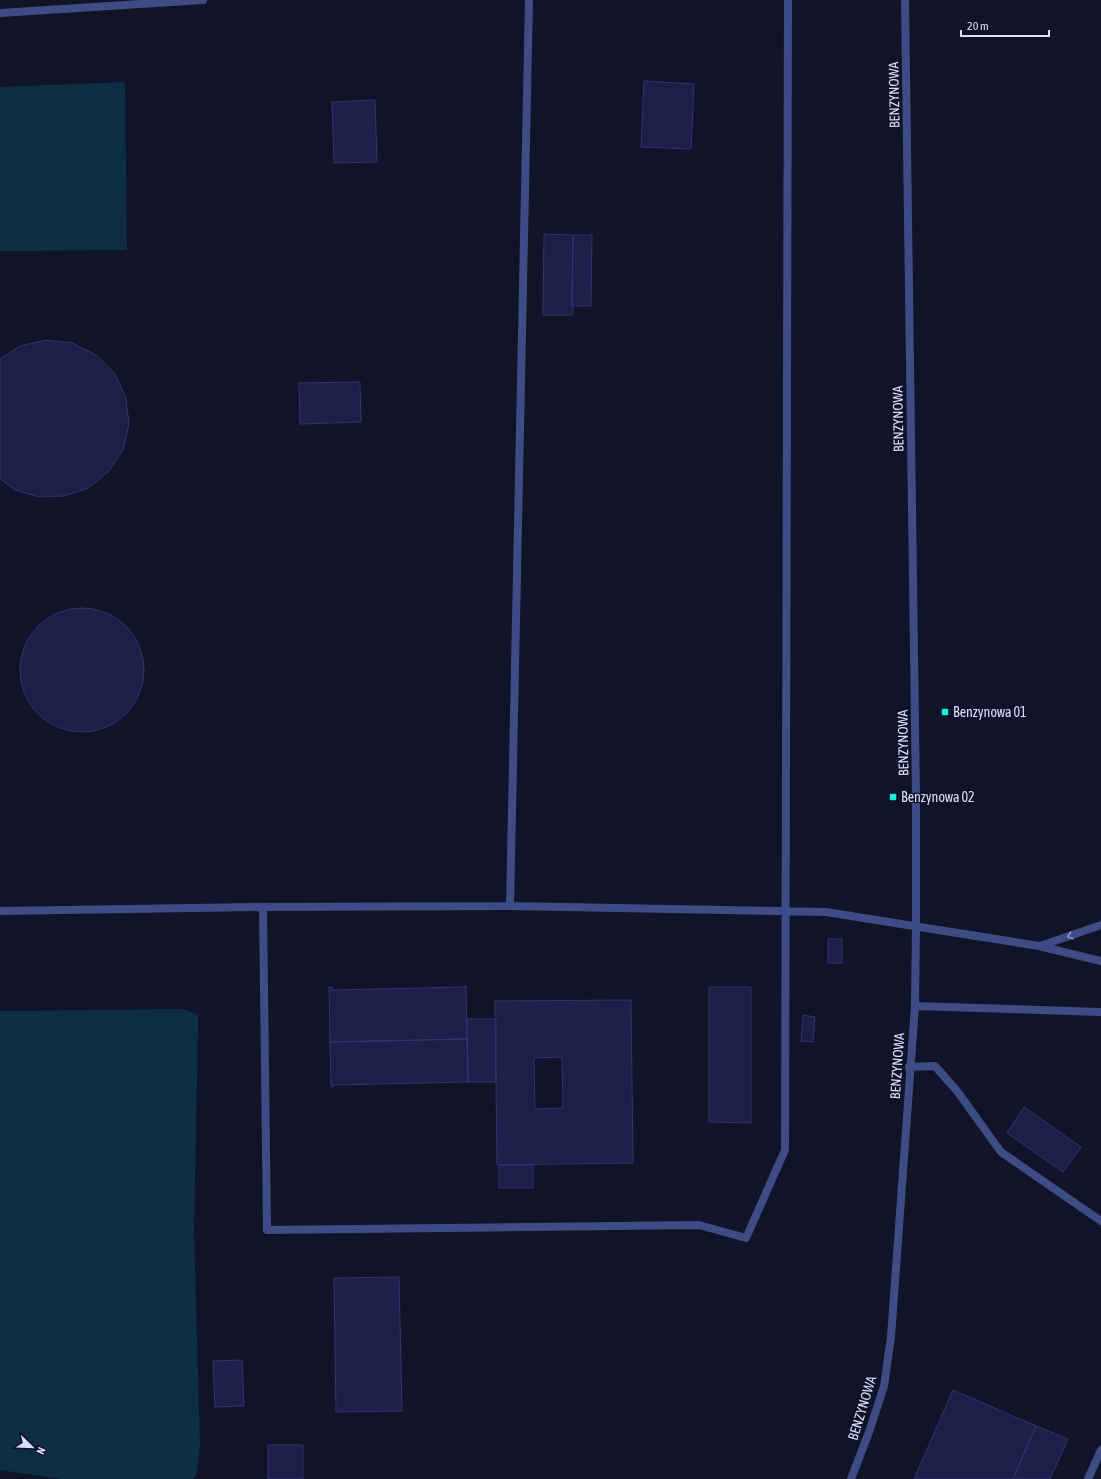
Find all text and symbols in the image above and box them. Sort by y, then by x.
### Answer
scale bar [961,12,1049,38]
text: 20 m [967,19,989,33]
street label: BENZYNOWA [885,62,903,128]
street label: BENZYNOWA [889,386,907,452]
place label: Benzynowa 01 [953,704,1027,720]
marker: Benzynowa 01 [940,707,950,717]
street label: BENZYNOWA [894,710,912,776]
place label: Benzynowa 02 [901,789,975,805]
marker: Benzynowa 02 [888,792,898,802]
one-way arrow [1067,931,1074,939]
street label: BENZYNOWA [887,1032,907,1100]
street label: BENZYNOWA [845,1374,879,1442]
north arrow [12,1427,52,1467]
text: N [34,1446,48,1456]

